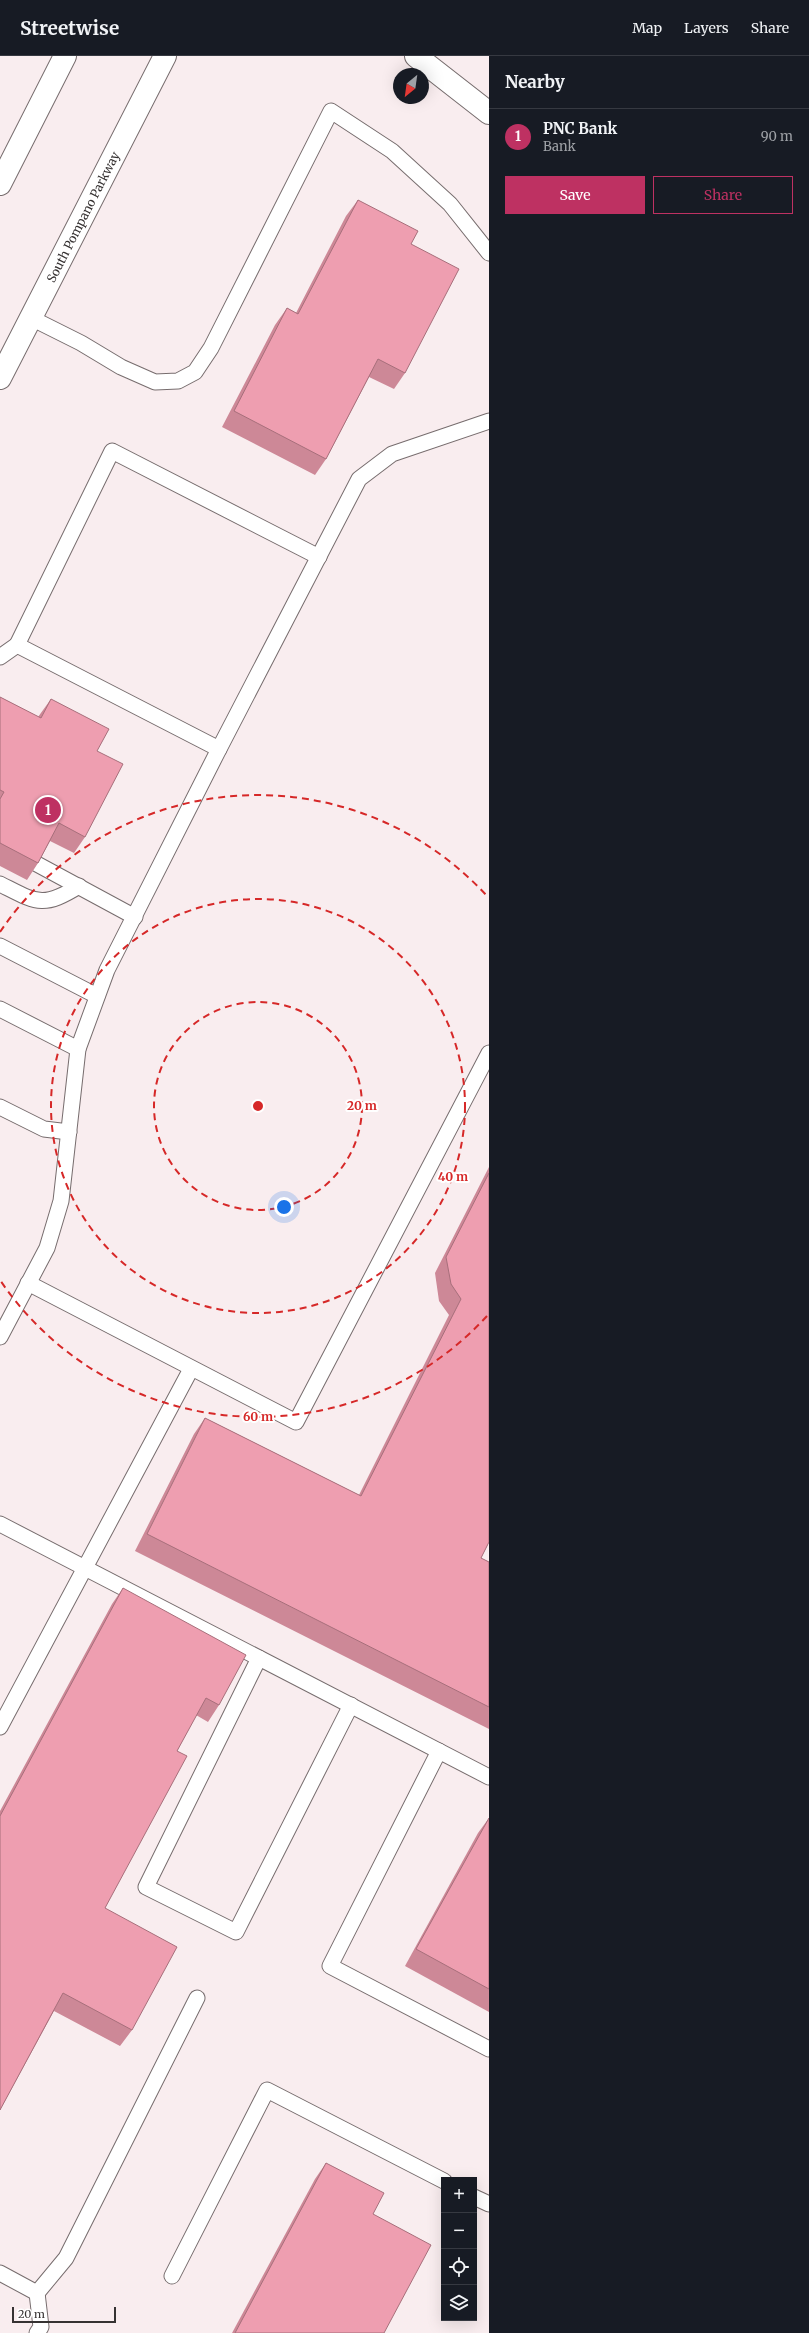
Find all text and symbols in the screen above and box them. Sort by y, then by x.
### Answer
text: Streetwise [20,16,119,40]
text: Map [632,19,662,37]
text: Layers [684,19,729,37]
text: Share [751,19,789,37]
north arrow [393,68,429,104]
text: Nearby [505,71,565,93]
text: PNC Bank [543,119,617,138]
text: 1 [515,128,521,145]
text: 90 m [761,128,793,145]
text: Bank [543,138,576,155]
street label: South Pompano Parkway [43,149,123,285]
button: Save [505,176,645,214]
button: Share [653,176,793,214]
pin: 1 [35,795,61,825]
text: 20 m [347,1098,377,1113]
centre of rings [251,1099,265,1113]
text: 40 m [438,1169,468,1184]
your location [274,1197,294,1217]
text: 60 m [243,1409,273,1424]
map controls [441,2177,477,2321]
button: + [441,2177,477,2213]
button: − [441,2213,477,2249]
button: locate [441,2249,477,2285]
button: layers [441,2285,477,2321]
scale bar [12,2305,116,2324]
text: 20 m [18,2307,45,2321]

